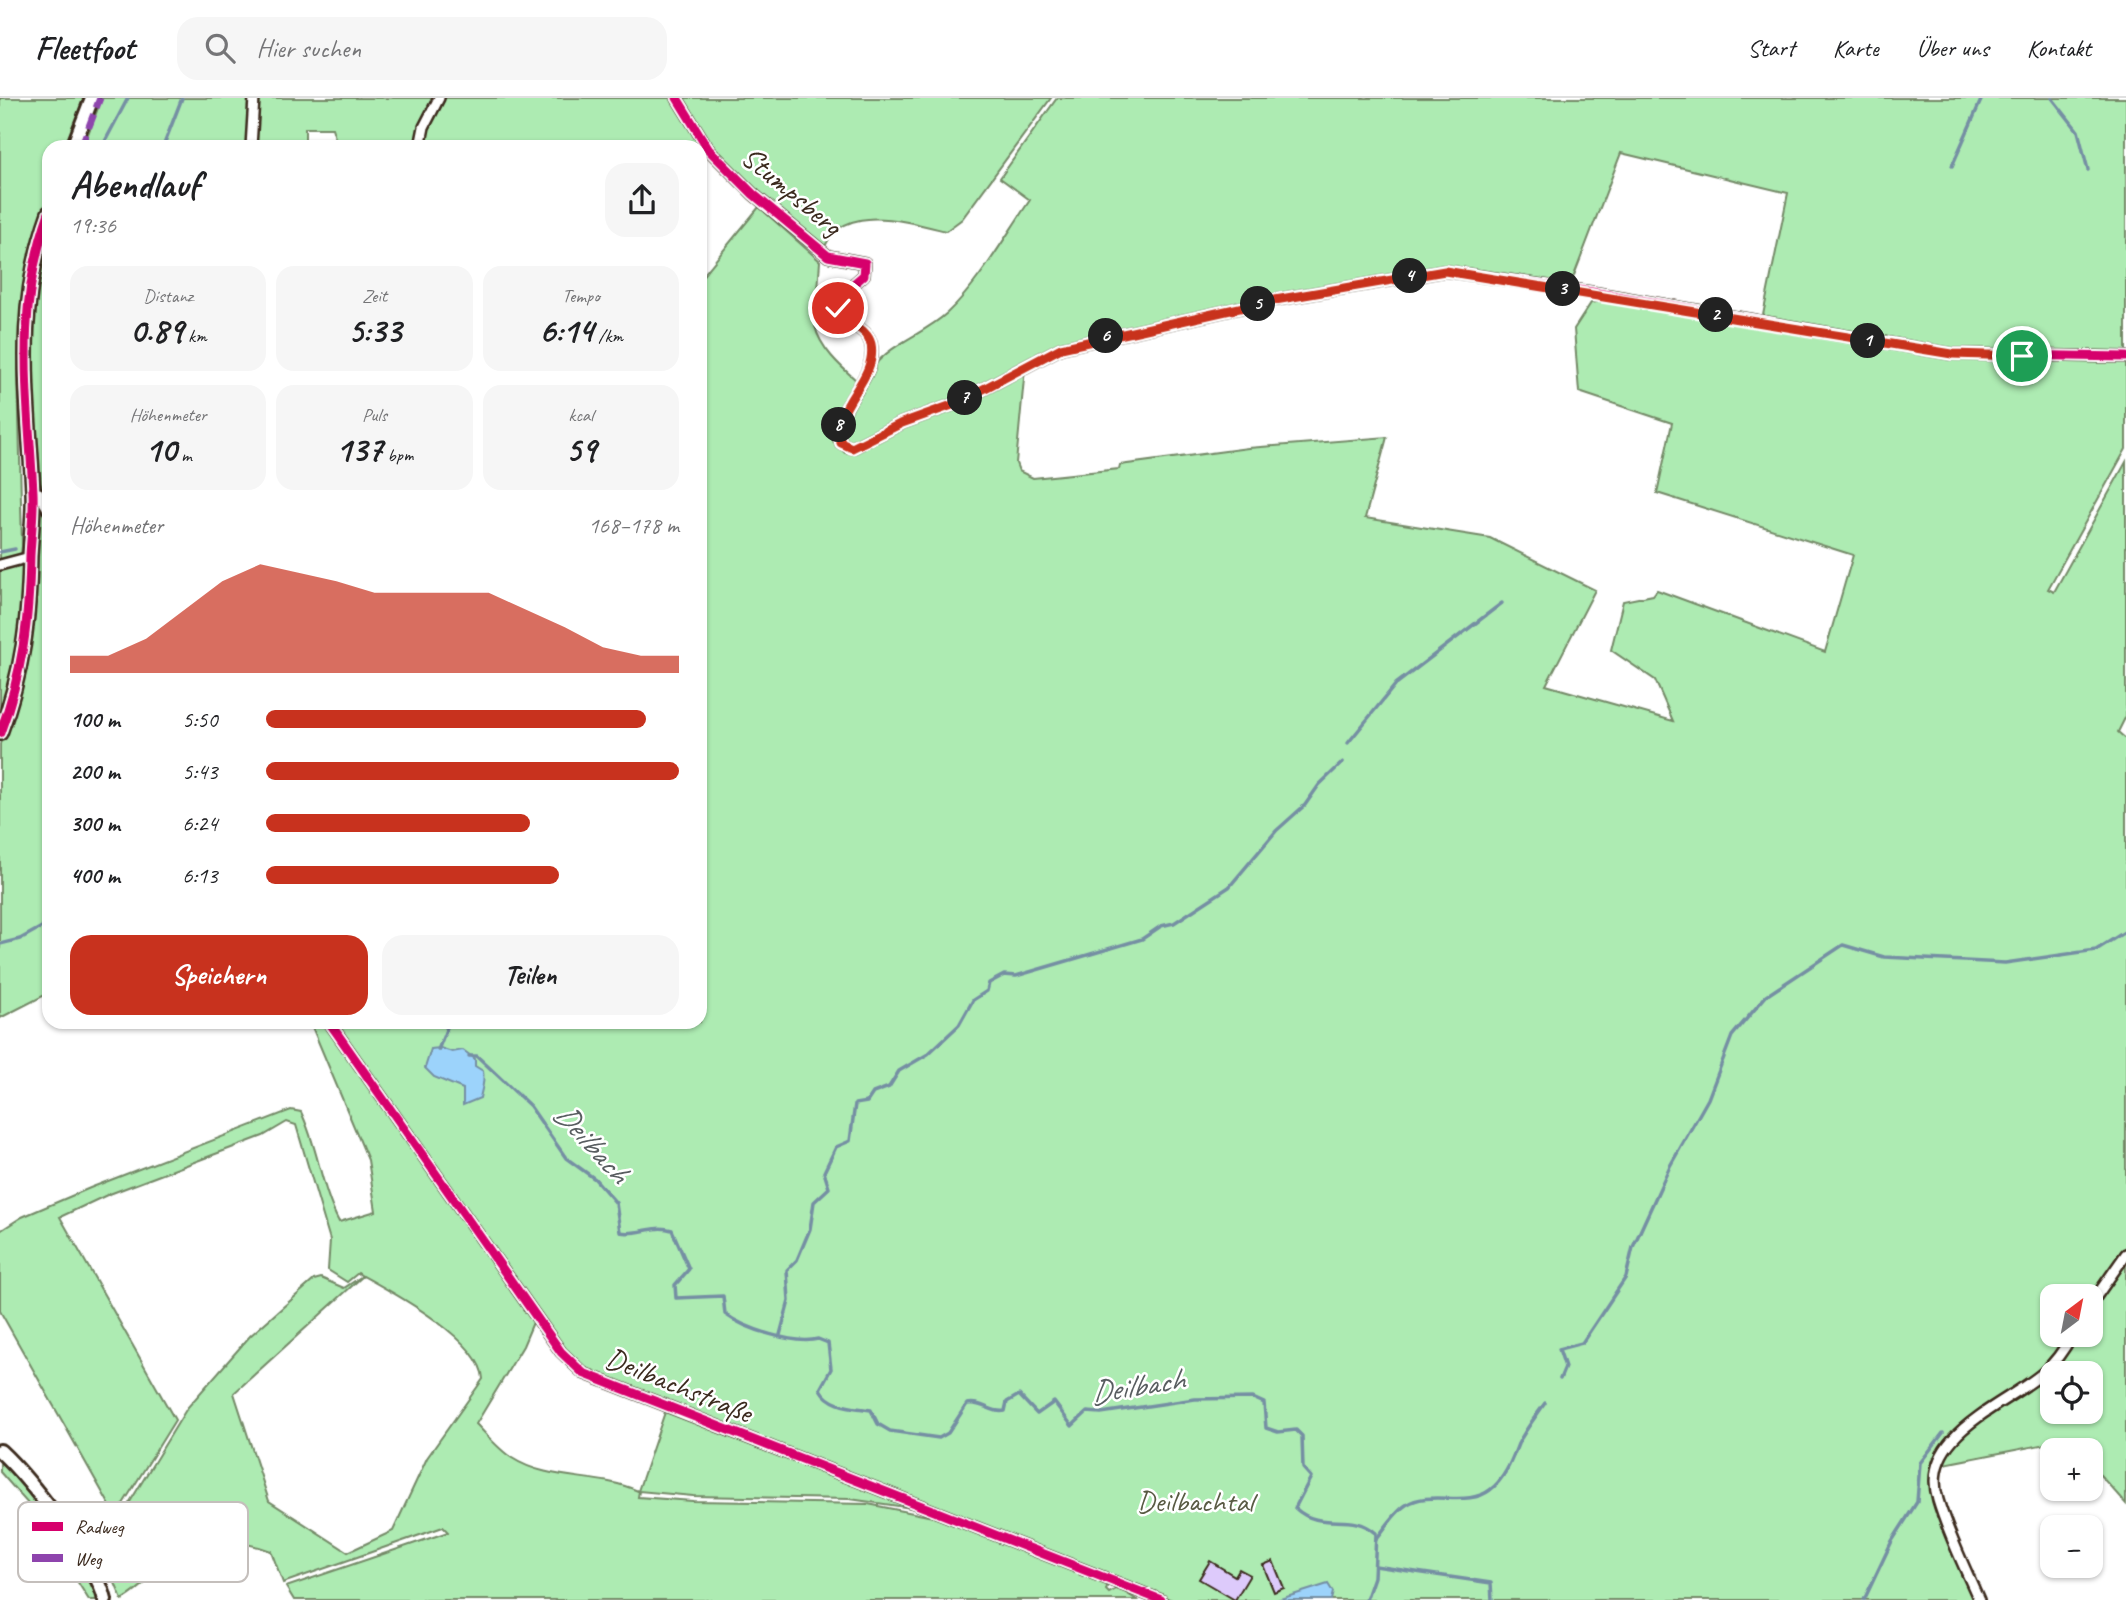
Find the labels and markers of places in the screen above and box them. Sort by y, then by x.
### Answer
pin: 4 [1392,258,1428,294]
pin: 3 [1546,272,1580,306]
pin [808,278,868,338]
pin: 5 [1240,286,1276,322]
pin: 2 [1698,298,1734,332]
pin: 6 [1088,318,1124,354]
pin: 1 [1850,324,1885,358]
pin [1992,326,2052,386]
pin: 7 [948,380,982,416]
pin: 8 [822,408,856,442]

